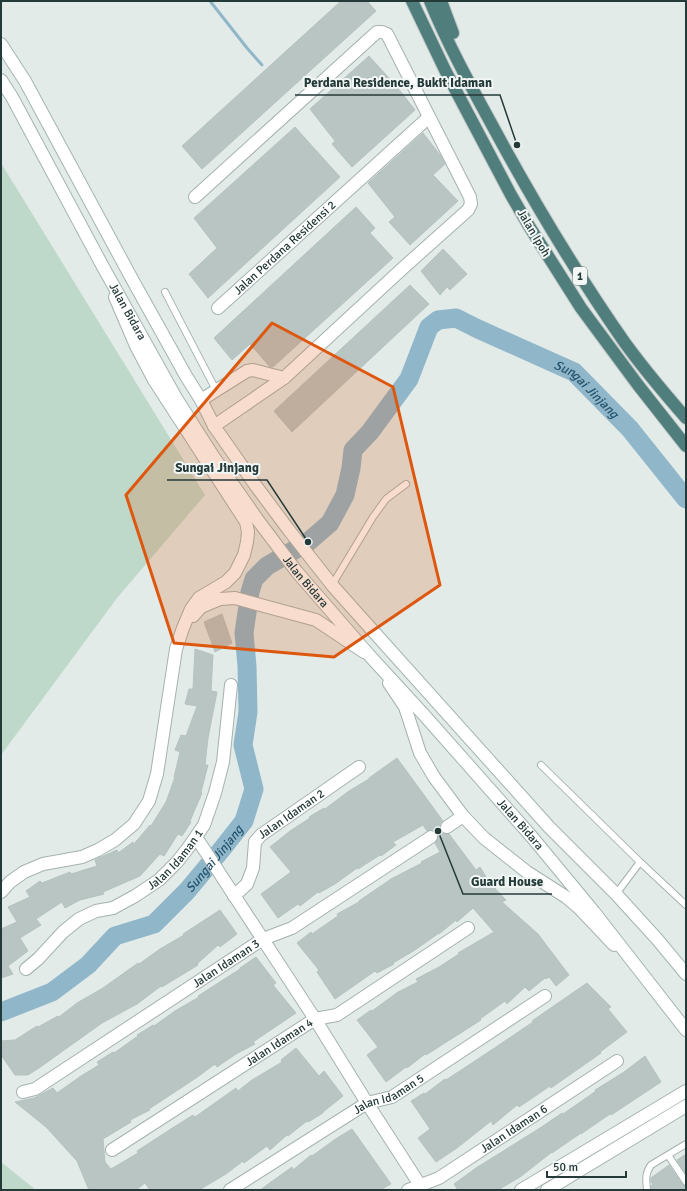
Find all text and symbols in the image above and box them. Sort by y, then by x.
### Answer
callout: Perdana Residence, Bukit Idaman [295,70,500,95]
text: Perdana Residence, Bukit Idaman [304,75,492,91]
street label: Jalan Perdana Residensi 2 [231,198,339,298]
street label: Jalan Ipoh [514,207,554,260]
road number: 1 [573,267,587,285]
street label: Jalan Bidara [105,280,149,343]
water label: Sungai Jinjang [551,357,623,423]
callout: Sungai Jinjang [167,455,267,480]
text: Sungai Jinjang [175,460,259,476]
street label: Jalan Bidara [279,553,332,611]
street label: Jalan Idaman 2 [256,786,328,843]
street label: Jalan Bidara [494,796,547,853]
water label: Sungai Jinjang [182,821,247,896]
street label: Jalan Idaman 1 [145,826,207,894]
callout: Guard House [463,869,552,894]
text: Guard House [471,874,544,890]
street label: Jalan Idaman 3 [190,936,263,991]
street label: Jalan Idaman 4 [243,1015,316,1070]
street label: Jalan Idaman 5 [351,1071,427,1118]
street label: Jalan Idaman 6 [478,1102,551,1157]
scale bar [547,1153,626,1179]
text: 50 m [553,1160,578,1175]

